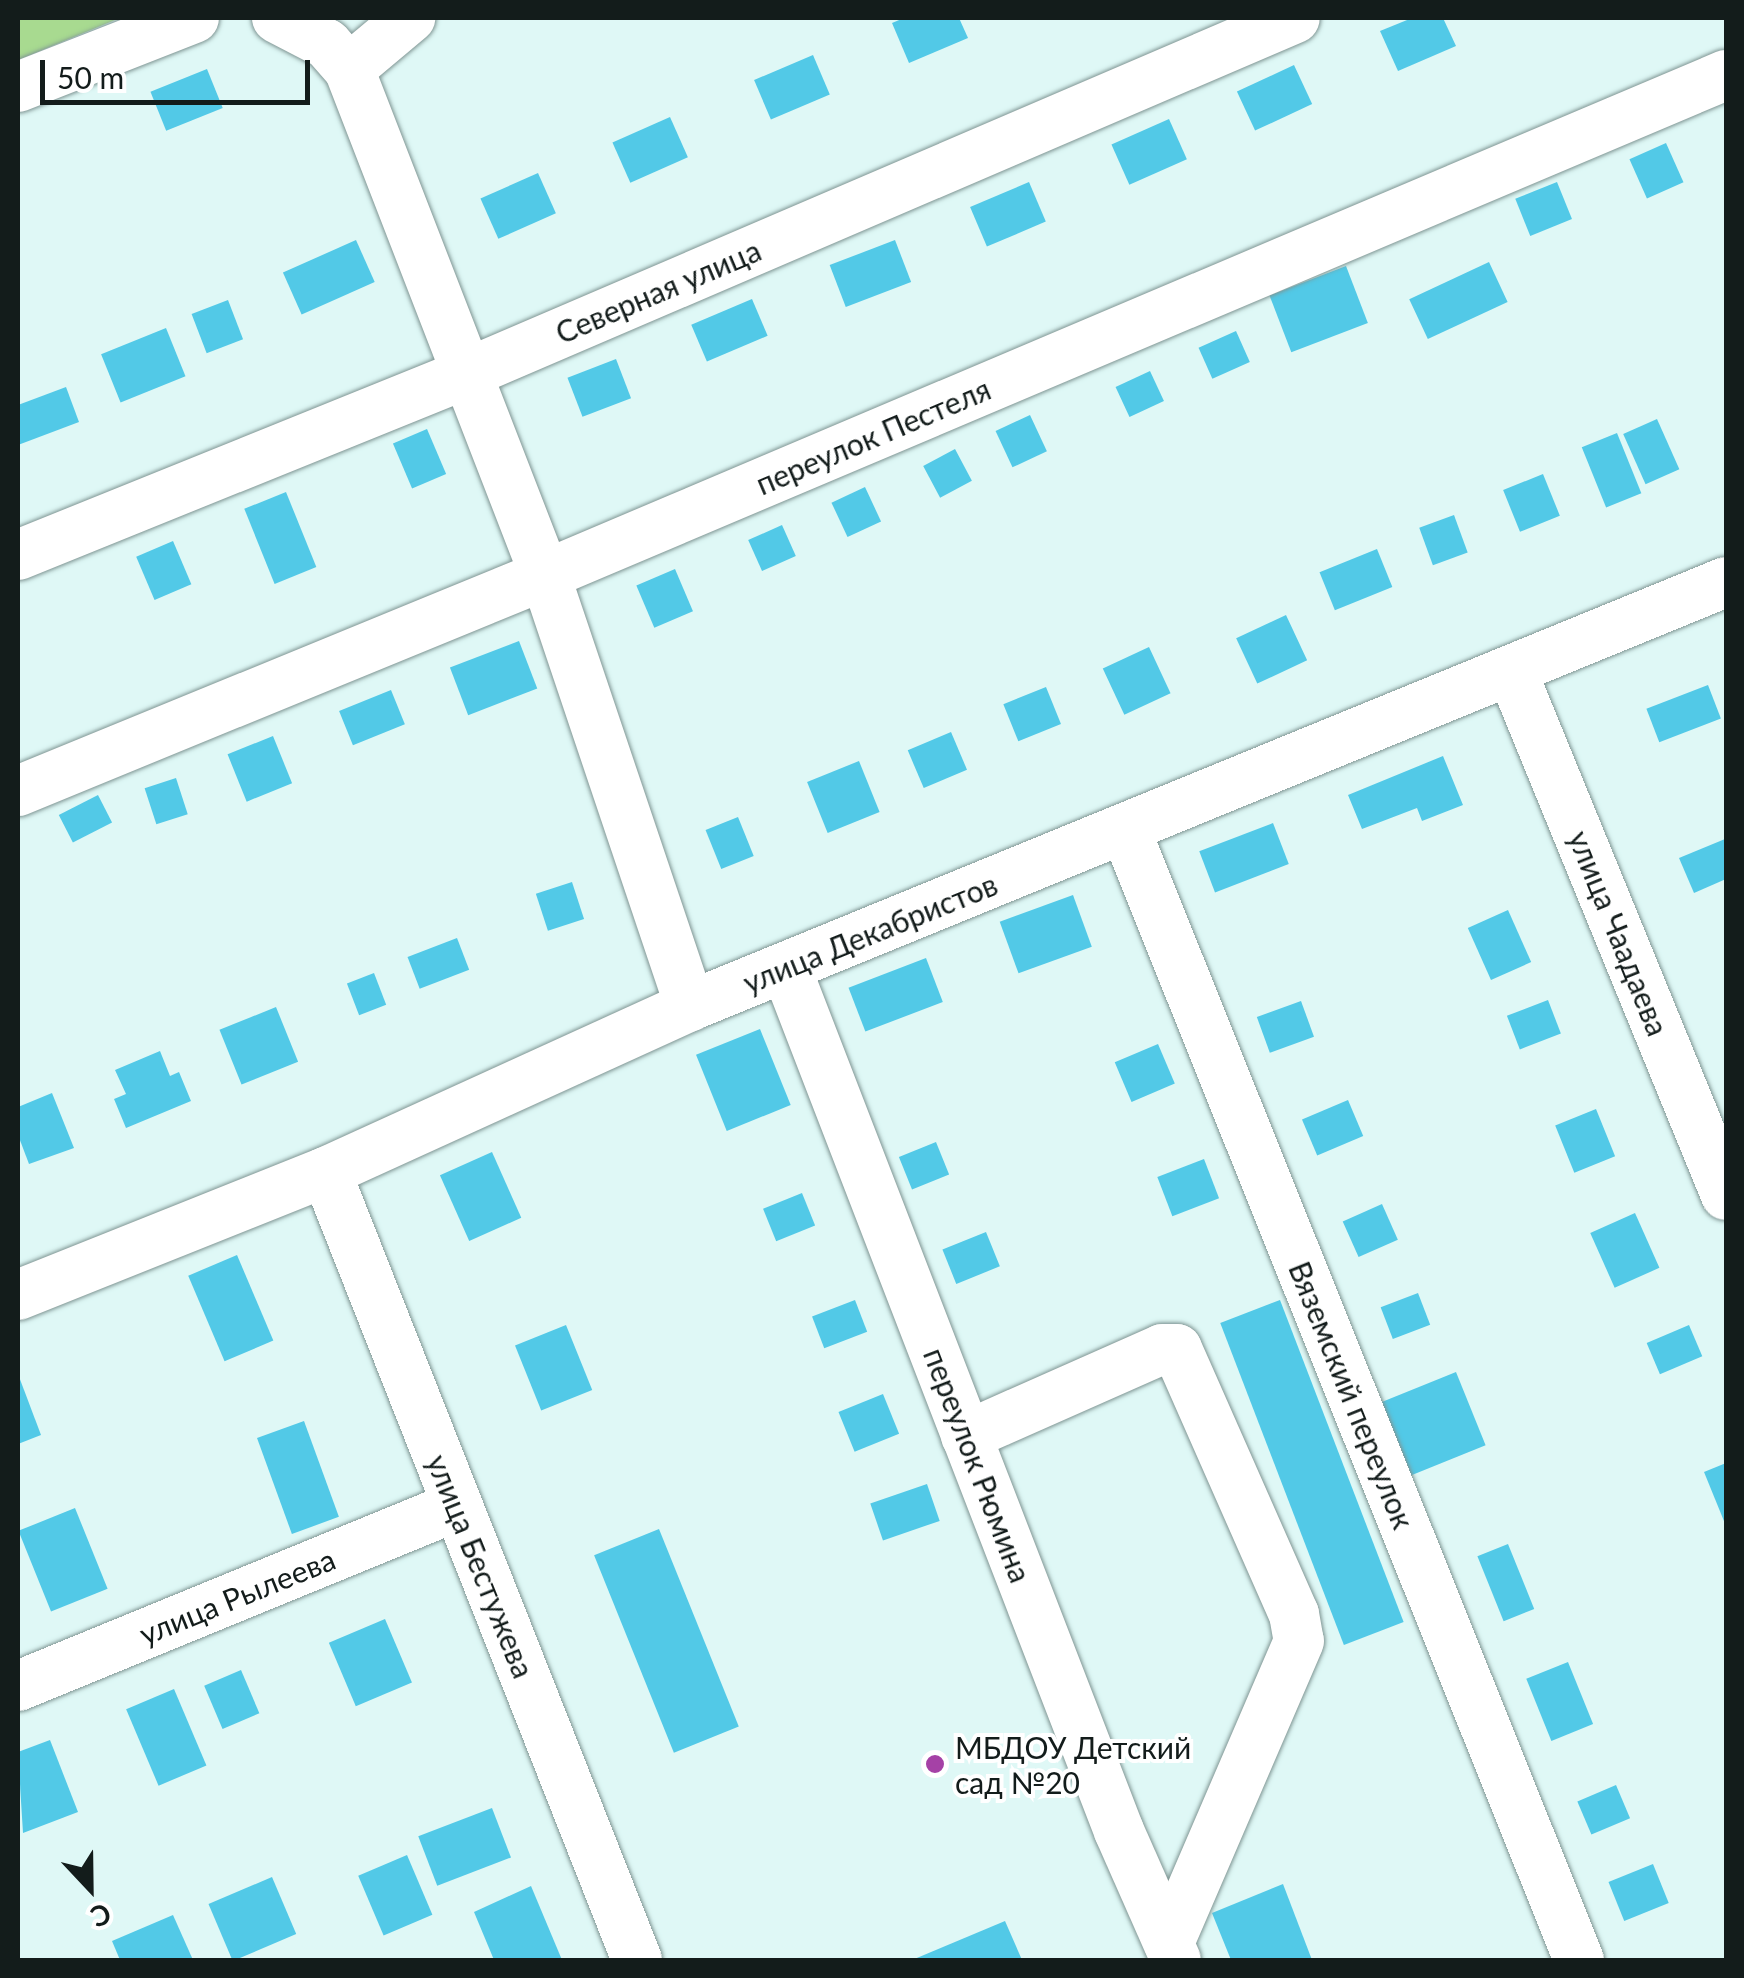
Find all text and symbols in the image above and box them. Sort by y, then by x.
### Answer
scale bar [45,40,315,102]
text: 50 m [57,59,124,95]
street label: Северная улица [550,232,766,350]
street label: переулок Пестеля [750,370,996,502]
street label: улица Чаадаева [1561,825,1677,1041]
street label: улица Декабристов [738,866,1002,1000]
street label: Вяземский переулок [1282,1256,1422,1534]
street label: переулок Рюмина [917,1343,1039,1587]
street label: улица Бестужева [420,1449,542,1683]
street label: улица Рылеева [134,1540,340,1652]
place label: МБДОУ Детский сад №20 [955,1729,1191,1800]
marker: МБДОУ Детский сад №20 [924,1753,946,1775]
north arrow [40,1838,140,1938]
text: С [86,1897,116,1935]

